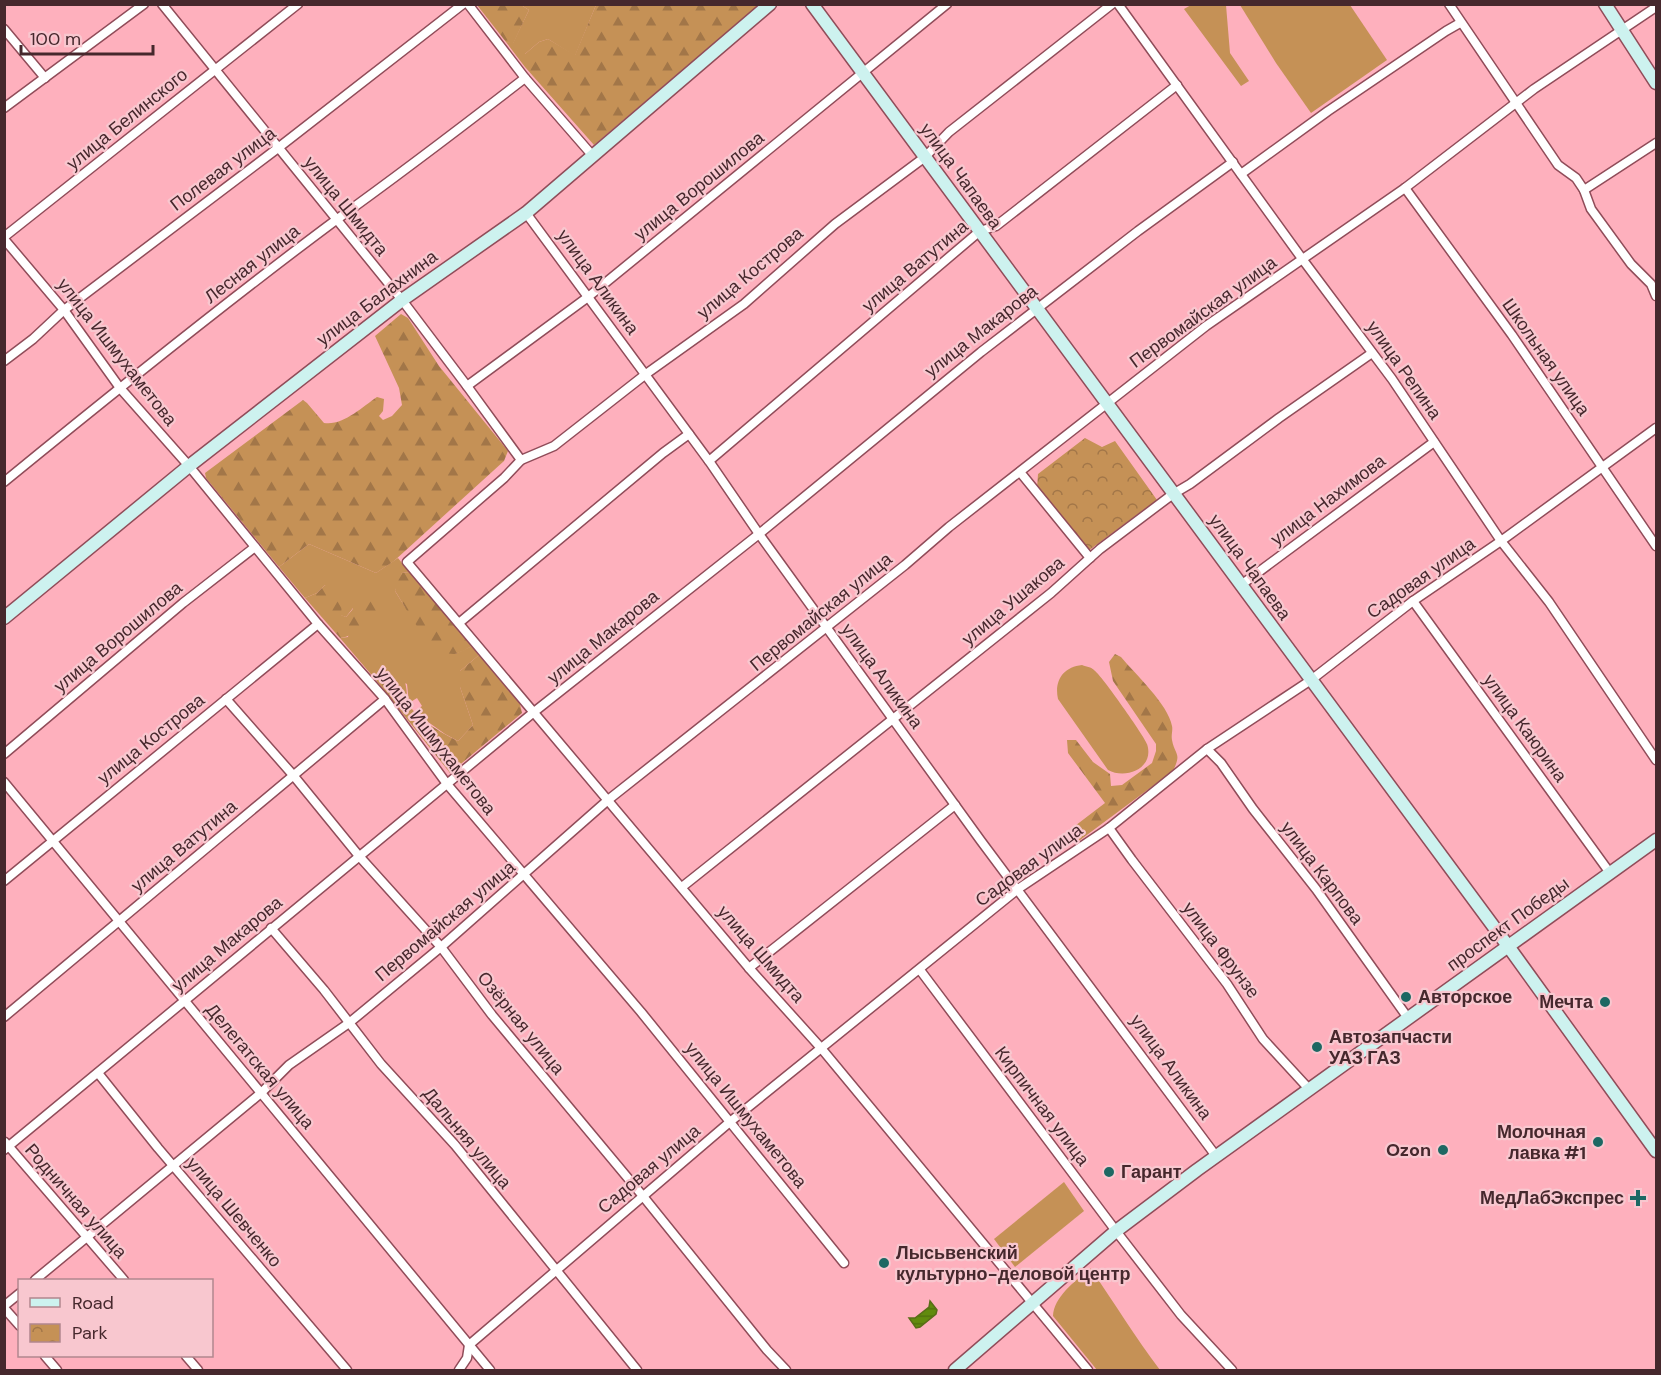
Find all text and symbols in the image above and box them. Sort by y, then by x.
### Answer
scale bar [21,18,153,56]
text: 100 m [30,27,81,51]
street label: улица Белинского [61,63,193,175]
street label: улица Чапаева [914,118,1008,235]
street label: Полевая улица [165,121,282,217]
street label: улица Ворошилова [629,125,770,246]
street label: улица Шмидта [298,151,394,262]
street label: улица Ватутина [857,214,974,317]
street label: Лесная улица [199,219,305,309]
street label: улица Кострова [692,221,809,324]
street label: улица Аликина [552,224,645,340]
street label: улица Балахнина [312,244,443,351]
street label: Первомайская улица [1125,250,1282,373]
street label: улица Ишмухаметова [52,273,183,432]
street label: улица Макарова [920,279,1043,383]
street label: Школьная улица [1497,294,1596,421]
street label: улица Репина [1361,316,1447,425]
street label: улица Нахимова [1266,448,1391,551]
street label: улица Чапаева [1203,509,1297,626]
street label: Садовая улица [1362,531,1481,624]
street label: Первомайская улица [745,547,898,677]
street label: улица Ушакова [957,550,1070,651]
street label: улица Ворошилова [49,575,188,698]
street label: улица Макарова [542,584,665,689]
street label: улица Аликина [836,618,929,734]
street label: улица Ишмухаметова [371,662,502,821]
street label: улица Каюрина [1478,669,1573,788]
street label: улица Кострова [92,688,210,790]
street label: улица Ватутина [126,794,243,897]
street label: улица Карпова [1275,816,1369,930]
street label: Садовая улица [971,817,1088,912]
street label: Первомайская улица [370,855,521,987]
street label: проспект Победы [1442,871,1574,977]
street label: улица Макарова [167,890,288,997]
street label: улица Фрунзе [1177,897,1265,1003]
street label: улица Шмидта [712,900,811,1009]
street label: Озёрная улица [472,966,571,1080]
place label: Авторское [1418,985,1512,1009]
marker: Авторское [1399,990,1413,1004]
place label: Мечта [1539,990,1594,1014]
marker: Мечта [1598,995,1612,1009]
street label: Делегатская улица [200,998,320,1135]
street label: улица Аликина [1125,1009,1218,1125]
place label: Автозапчасти УАЗ ГАЗ [1329,1025,1452,1070]
street label: улица Ишмухаметова [680,1037,813,1194]
marker: Автозапчасти УАЗ ГАЗ [1310,1040,1324,1054]
street label: Кирпичная улица [989,1041,1095,1171]
street label: Дальняя улица [417,1082,517,1195]
street label: Садовая улица [593,1118,706,1219]
place label: Молочная лавка #1 [1497,1120,1586,1165]
marker: Молочная лавка #1 [1591,1135,1605,1149]
place label: Ozon [1386,1138,1431,1162]
street label: Родничная улица [19,1139,133,1264]
marker: Ozon [1436,1143,1450,1157]
street label: улица Шевченко [181,1152,287,1272]
place label: Гарант [1121,1160,1182,1184]
marker: Гарант [1102,1165,1116,1179]
place label: МедЛабЭкспрес [1480,1186,1624,1210]
marker: МедЛабЭкспрес [1629,1189,1647,1207]
place label: Лысьвенский культурно-деловой центр [896,1241,1130,1286]
marker: Лысьвенский культурно-деловой центр [877,1256,891,1270]
legend [18,1279,213,1357]
text: Road [72,1291,114,1315]
text: Park [72,1321,108,1345]

